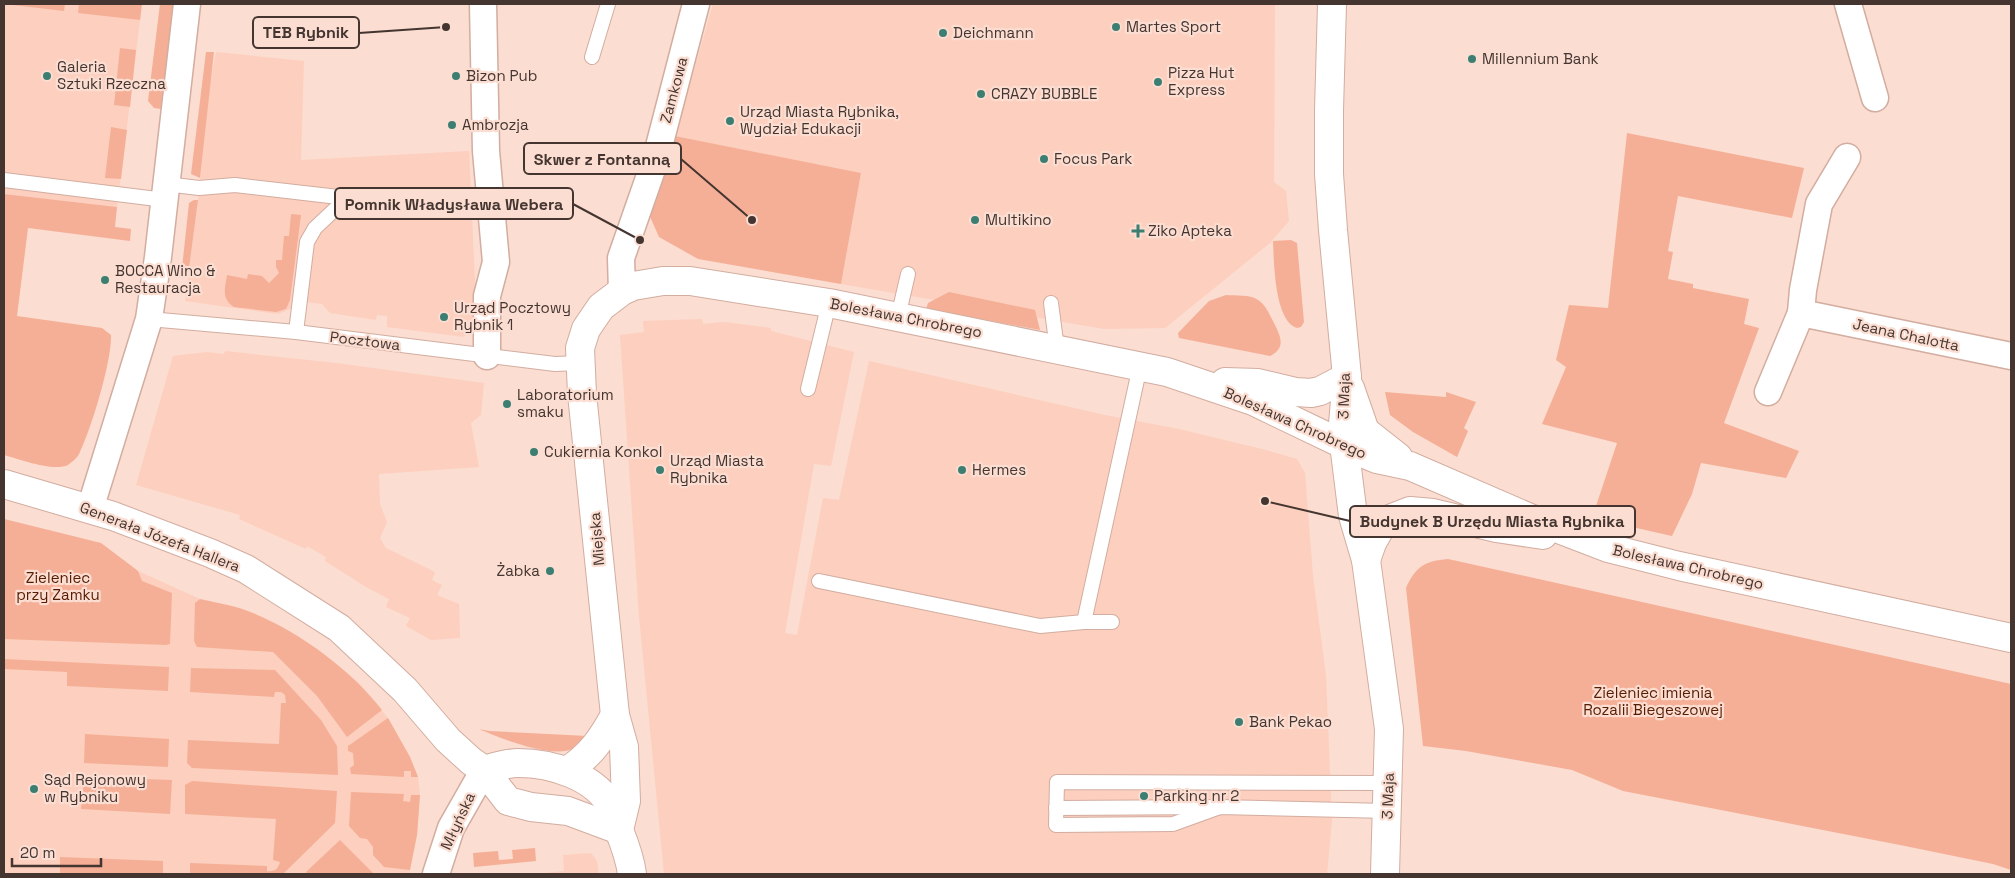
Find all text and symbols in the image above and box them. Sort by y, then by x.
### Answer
callout: TEB Rybnik [253,17,359,48]
place label: Martes Sport [1126,17,1221,36]
marker: Martes Sport [1110,21,1122,33]
text: TEB Rybnik [263,22,349,43]
place label: Deichmann [953,23,1034,42]
marker: Deichmann [937,27,949,39]
place label: Millennium Bank [1482,49,1599,68]
marker: Millennium Bank [1466,53,1478,65]
street label: Zamkowa [656,54,692,125]
place label: Galeria Sztuki Rzeczna [57,57,166,93]
place label: Pizza Hut Express [1168,63,1235,99]
place label: Bizon Pub [466,66,537,85]
marker: Galeria Sztuki Rzeczna [41,70,53,82]
marker: Bizon Pub [450,70,462,82]
marker: Pizza Hut Express [1152,76,1164,88]
place label: CRAZY BUBBLE [991,84,1097,103]
marker: CRAZY BUBBLE [975,88,987,100]
place label: Urząd Miasta Rybnika, Wydział Edukacji [740,102,899,138]
place label: Ambrozja [462,115,529,134]
marker: Urząd Miasta Rybnika, Wydział Edukacji [724,115,736,127]
marker: Ambrozja [446,119,458,131]
callout: Skwer z Fontanną [524,143,681,174]
text: Skwer z Fontanną [534,149,671,170]
place label: Focus Park [1054,149,1132,168]
marker: Focus Park [1038,153,1050,165]
callout: Pomnik Władysława Webera [335,188,573,219]
text: Pomnik Władysława Webera [345,194,563,215]
place label: Multikino [985,210,1052,229]
marker: Multikino [969,214,981,226]
place label: Ziko Apteka [1148,221,1232,240]
marker: Ziko Apteka [1132,225,1144,237]
place label: BOCCA Wino & Restauracja [115,261,215,297]
marker: BOCCA Wino & Restauracja [99,274,111,286]
street label: Bolesława Chrobrego [829,293,984,342]
place label: Urząd Pocztowy Rybnik 1 [454,298,571,334]
marker: Urząd Pocztowy Rybnik 1 [438,311,450,323]
street label: Jeana Chalotta [1851,314,1961,355]
street label: Pocztowa [329,327,402,354]
street label: 3 Maja [1333,372,1354,420]
street label: Bolesława Chrobrego [1221,382,1370,463]
place label: Laboratorium smaku [517,385,614,421]
marker: Laboratorium smaku [501,398,513,410]
place label: Cukiernia Konkol [544,442,662,461]
marker: Cukiernia Konkol [528,446,540,458]
place label: Urząd Miasta Rybnika [670,451,764,487]
place label: Hermes [972,460,1026,479]
marker: Urząd Miasta Rybnika [654,464,666,476]
marker: Hermes [956,464,968,476]
street label: Generała Józefa Hallera [77,497,243,576]
callout: Budynek B Urzędu Miasta Rybnika [1350,506,1635,537]
street label: Miejska [585,511,608,567]
text: Budynek B Urzędu Miasta Rybnika [1360,511,1624,532]
street label: Bolesława Chrobrego [1611,540,1765,593]
place label: Żabka [497,561,540,580]
marker: Żabka [544,565,556,577]
park label: Zieleniec przy Zamku [16,568,100,604]
park label: Zieleniec imienia Rozalii Biegeszowej [1583,683,1723,719]
place label: Bank Pekao [1249,712,1332,731]
marker: Bank Pekao [1233,716,1245,728]
place label: Sąd Rejonowy w Rybniku [44,770,146,806]
street label: 3 Maja [1377,772,1398,820]
marker: Sąd Rejonowy w Rybniku [28,783,40,795]
place label: Parking nr 2 [1154,786,1239,805]
street label: Młyńska [436,789,479,853]
marker: Parking nr 2 [1138,790,1150,802]
scale bar [12,836,101,868]
text: 20 m [20,843,55,862]

